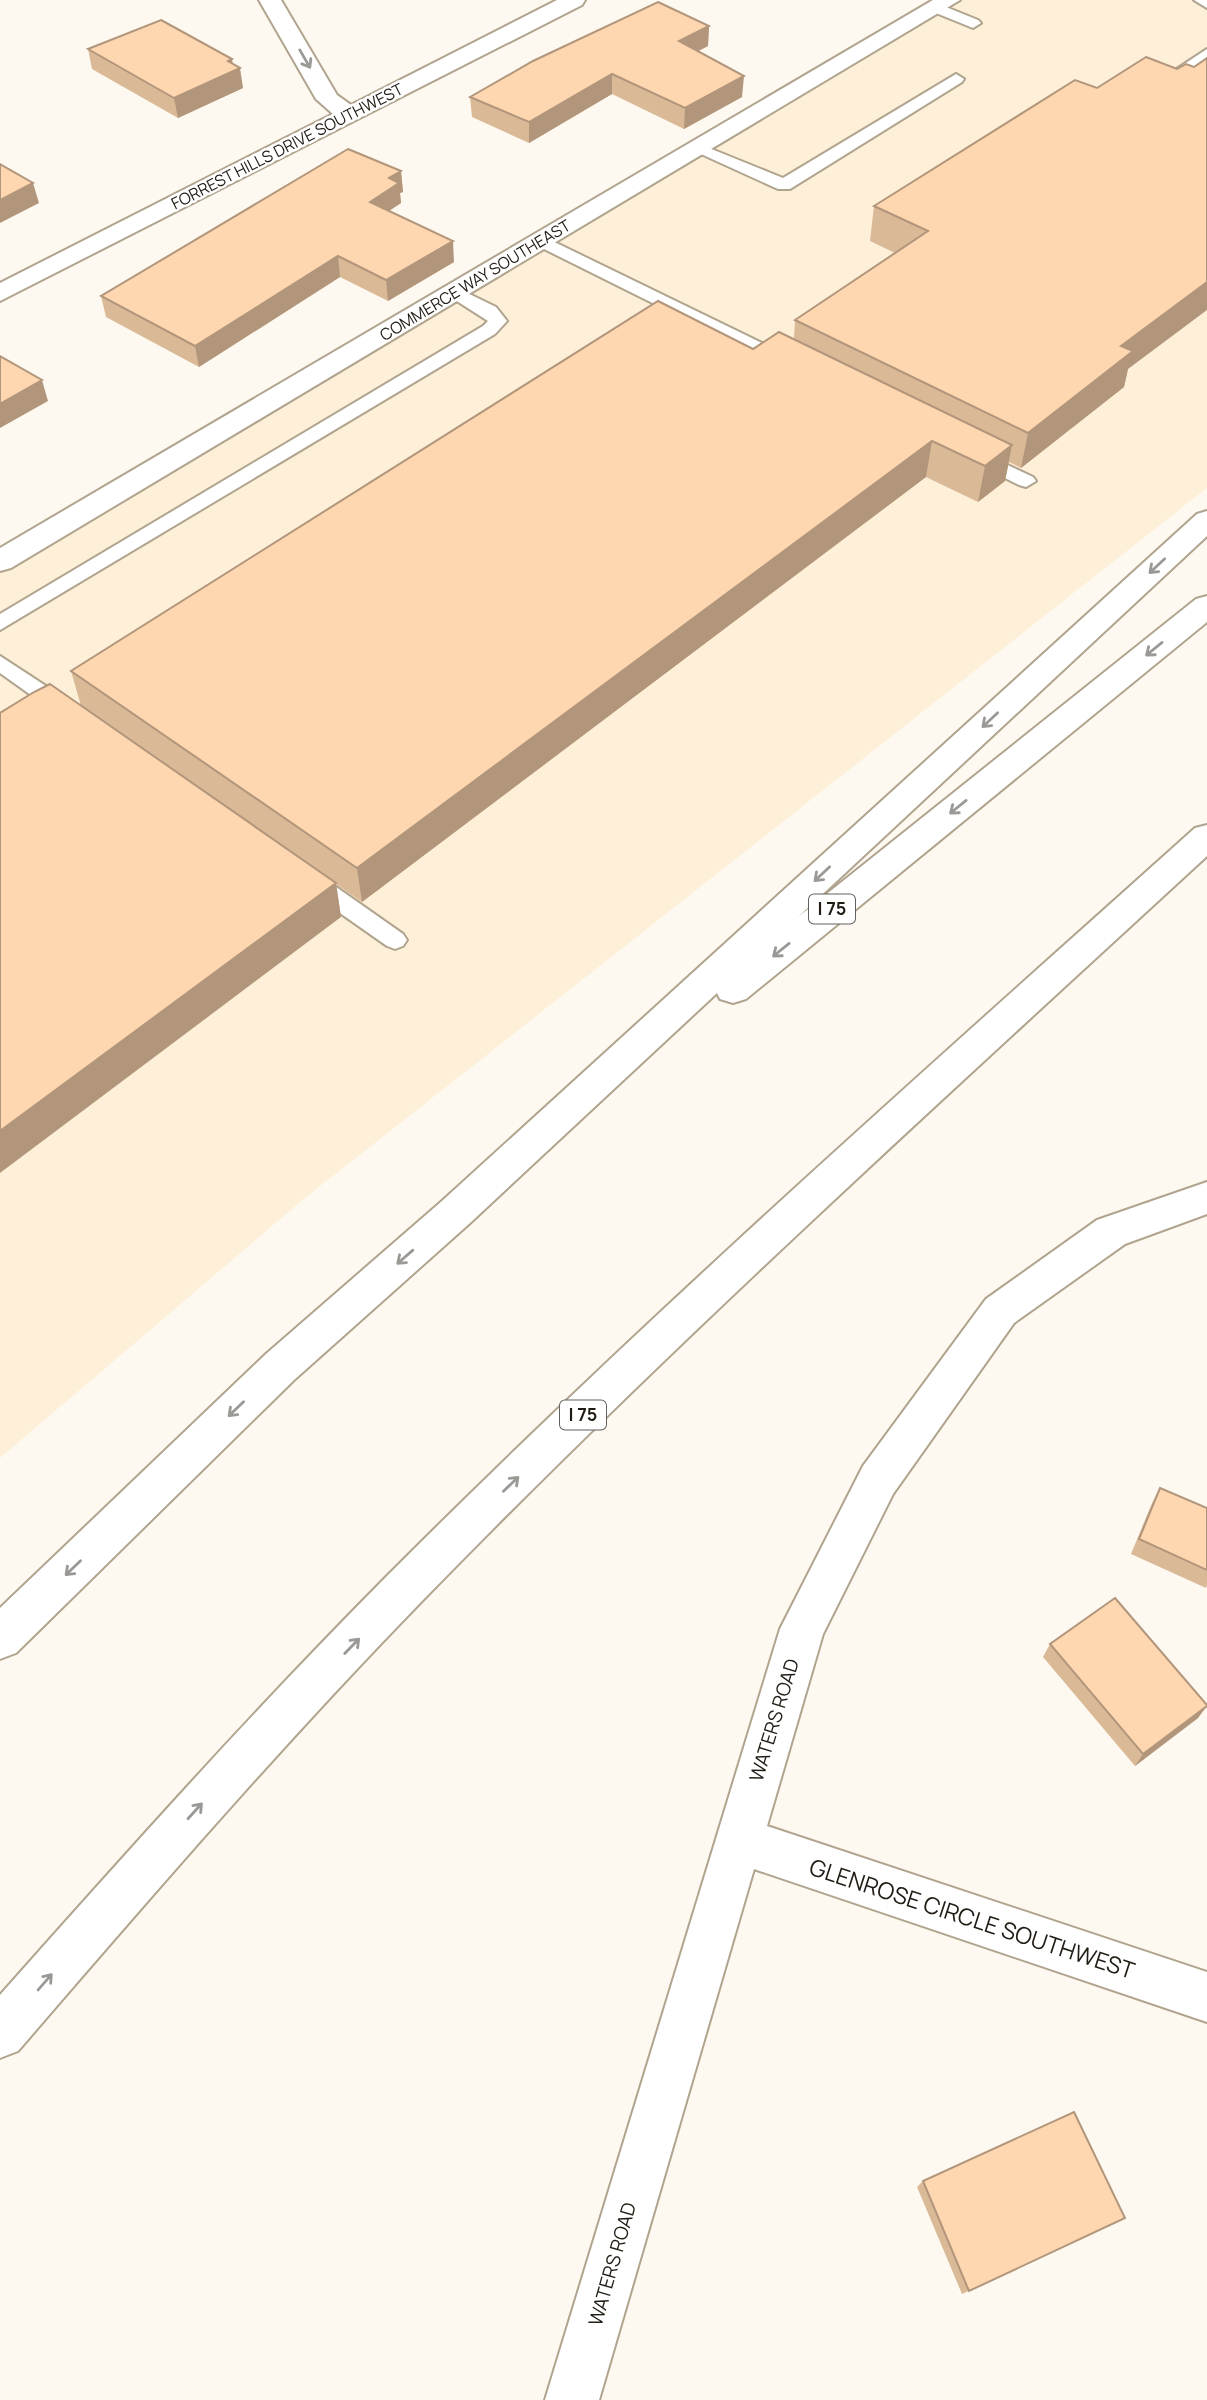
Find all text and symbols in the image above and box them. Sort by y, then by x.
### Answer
one-way arrow [298,48,312,68]
street label: FORREST HILLS DRIVE SOUTHWEST [167,78,407,214]
street label: COMMERCE WAY SOUTHEAST [376,214,575,346]
one-way arrow [1148,558,1166,574]
one-way arrow [1146,641,1164,657]
one-way arrow [981,712,999,728]
one-way arrow [950,800,968,815]
one-way arrow [814,866,831,883]
road number: I 75 [809,894,855,924]
one-way arrow [772,943,791,958]
one-way arrow [396,1249,414,1265]
road number: I 75 [560,1400,606,1430]
one-way arrow [228,1401,245,1418]
one-way arrow [502,1475,519,1492]
one-way arrow [65,1559,82,1576]
one-way arrow [343,1638,360,1655]
street label: WATERS ROAD [743,1655,805,1785]
one-way arrow [187,1802,203,1820]
street label: GLENROSE CIRCLE SOUTHWEST [806,1850,1139,1986]
one-way arrow [37,1973,53,1991]
street label: WATERS ROAD [582,2199,642,2329]

